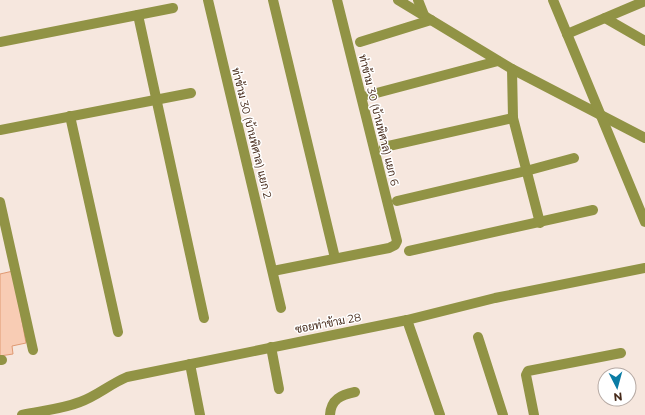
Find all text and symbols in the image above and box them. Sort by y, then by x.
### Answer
street label: ท่าข้าม 30 (บ้านพิศาล) แยก 6 [356,53,402,187]
street label: ท่าข้าม 30 (บ้านพิศาล) แยก 2 [229,66,275,200]
street label: ซอยท่าข้าม 28 [294,310,362,336]
north arrow [597,367,637,407]
text: N [613,390,623,404]

